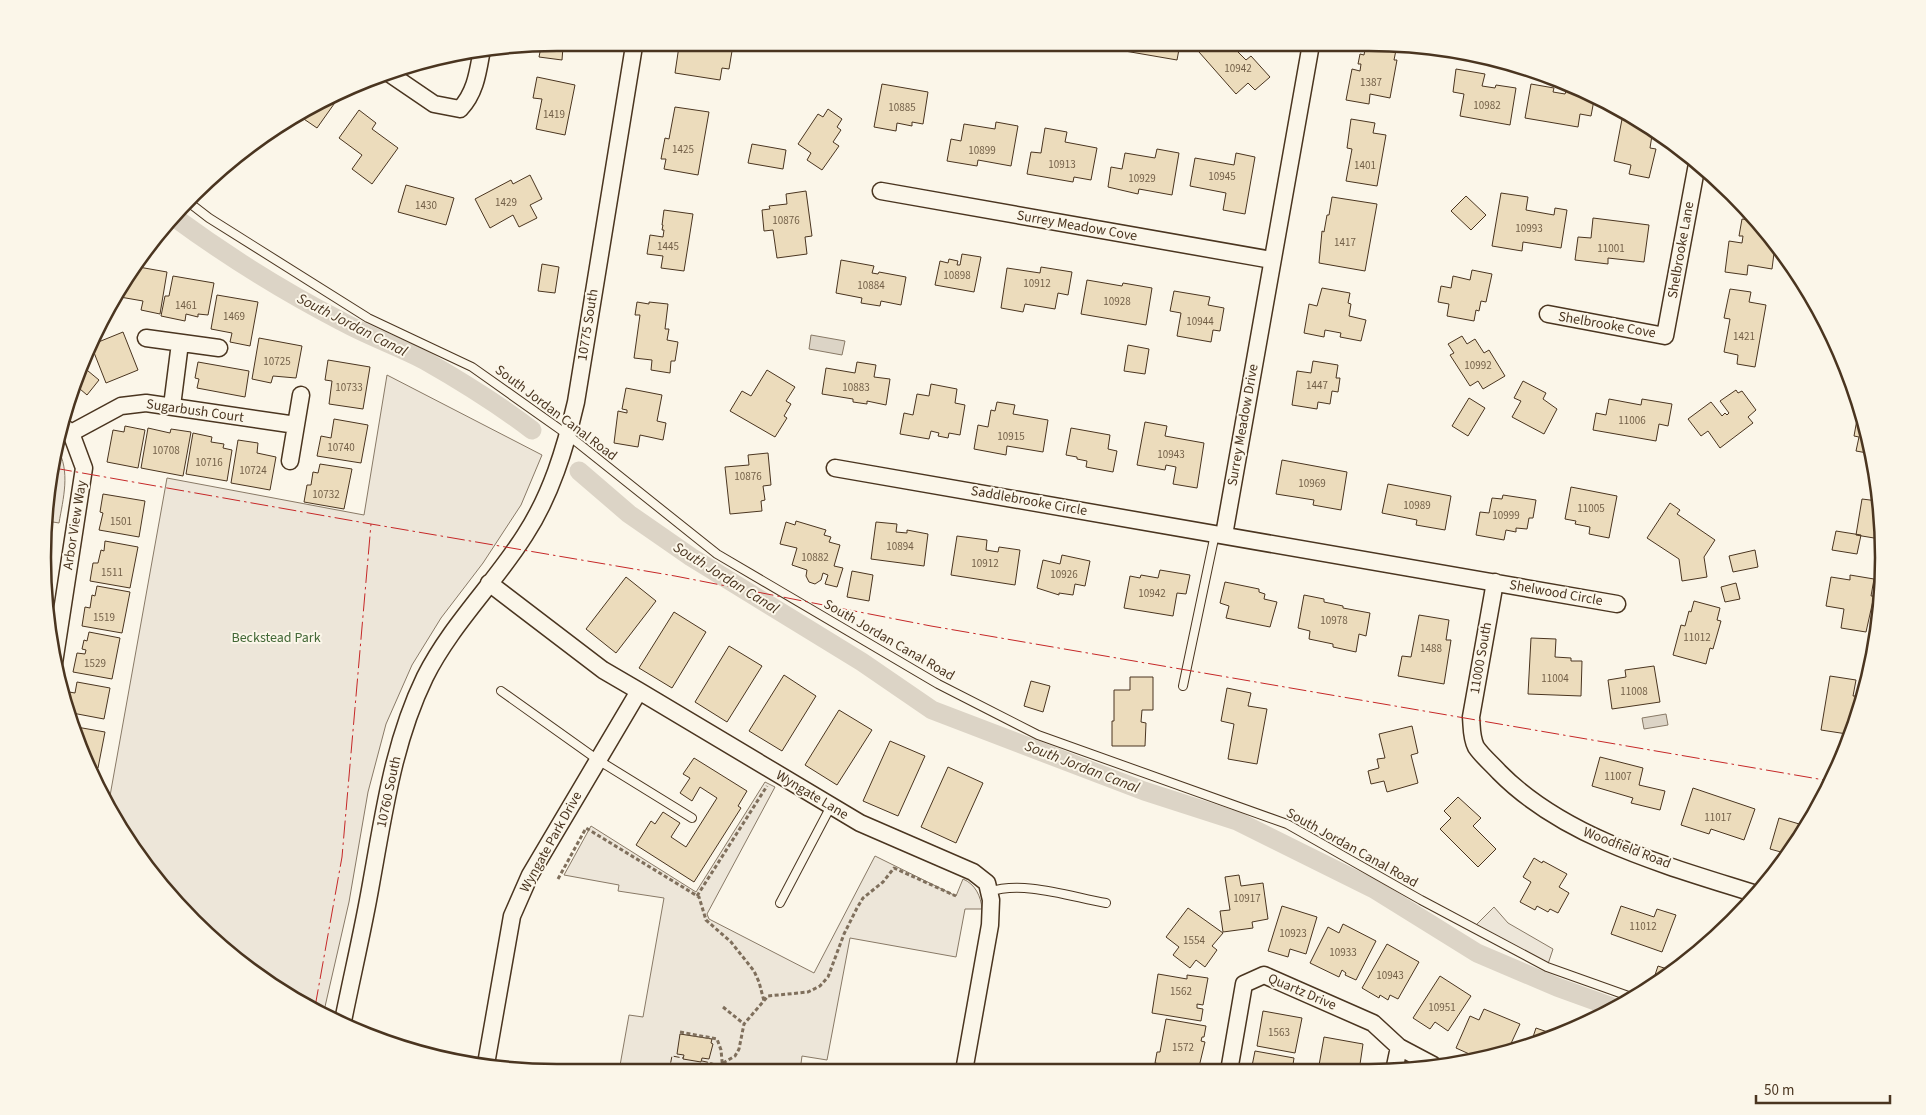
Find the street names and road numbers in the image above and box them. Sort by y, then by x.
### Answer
street label: Shelbrooke Lane [1663,200,1699,300]
street label: Surrey Meadow Cove [1015,206,1139,246]
street label: 10775 South [572,288,604,362]
street label: Shelbrooke Cove [1557,307,1657,343]
street label: South Jordan Canal Road [491,360,621,466]
street label: Surrey Meadow Drive [1222,362,1264,488]
street label: Sugarbush Court [145,394,245,428]
street label: Arbor View Way [58,478,92,571]
street label: Saddlebrooke Circle [969,481,1089,521]
street label: Shelwood Circle [1508,575,1604,611]
street label: South Jordan Canal Road [820,594,958,686]
street label: 11000 South [1465,621,1497,695]
street label: 10760 South [372,754,406,830]
street label: Wyngate Lane [772,765,852,825]
street label: Wyngate Park Drive [515,788,587,896]
street label: South Jordan Canal Road [1282,803,1422,893]
street label: Woodfield Road [1580,822,1674,874]
street label: Quartz Drive [1265,969,1339,1015]

